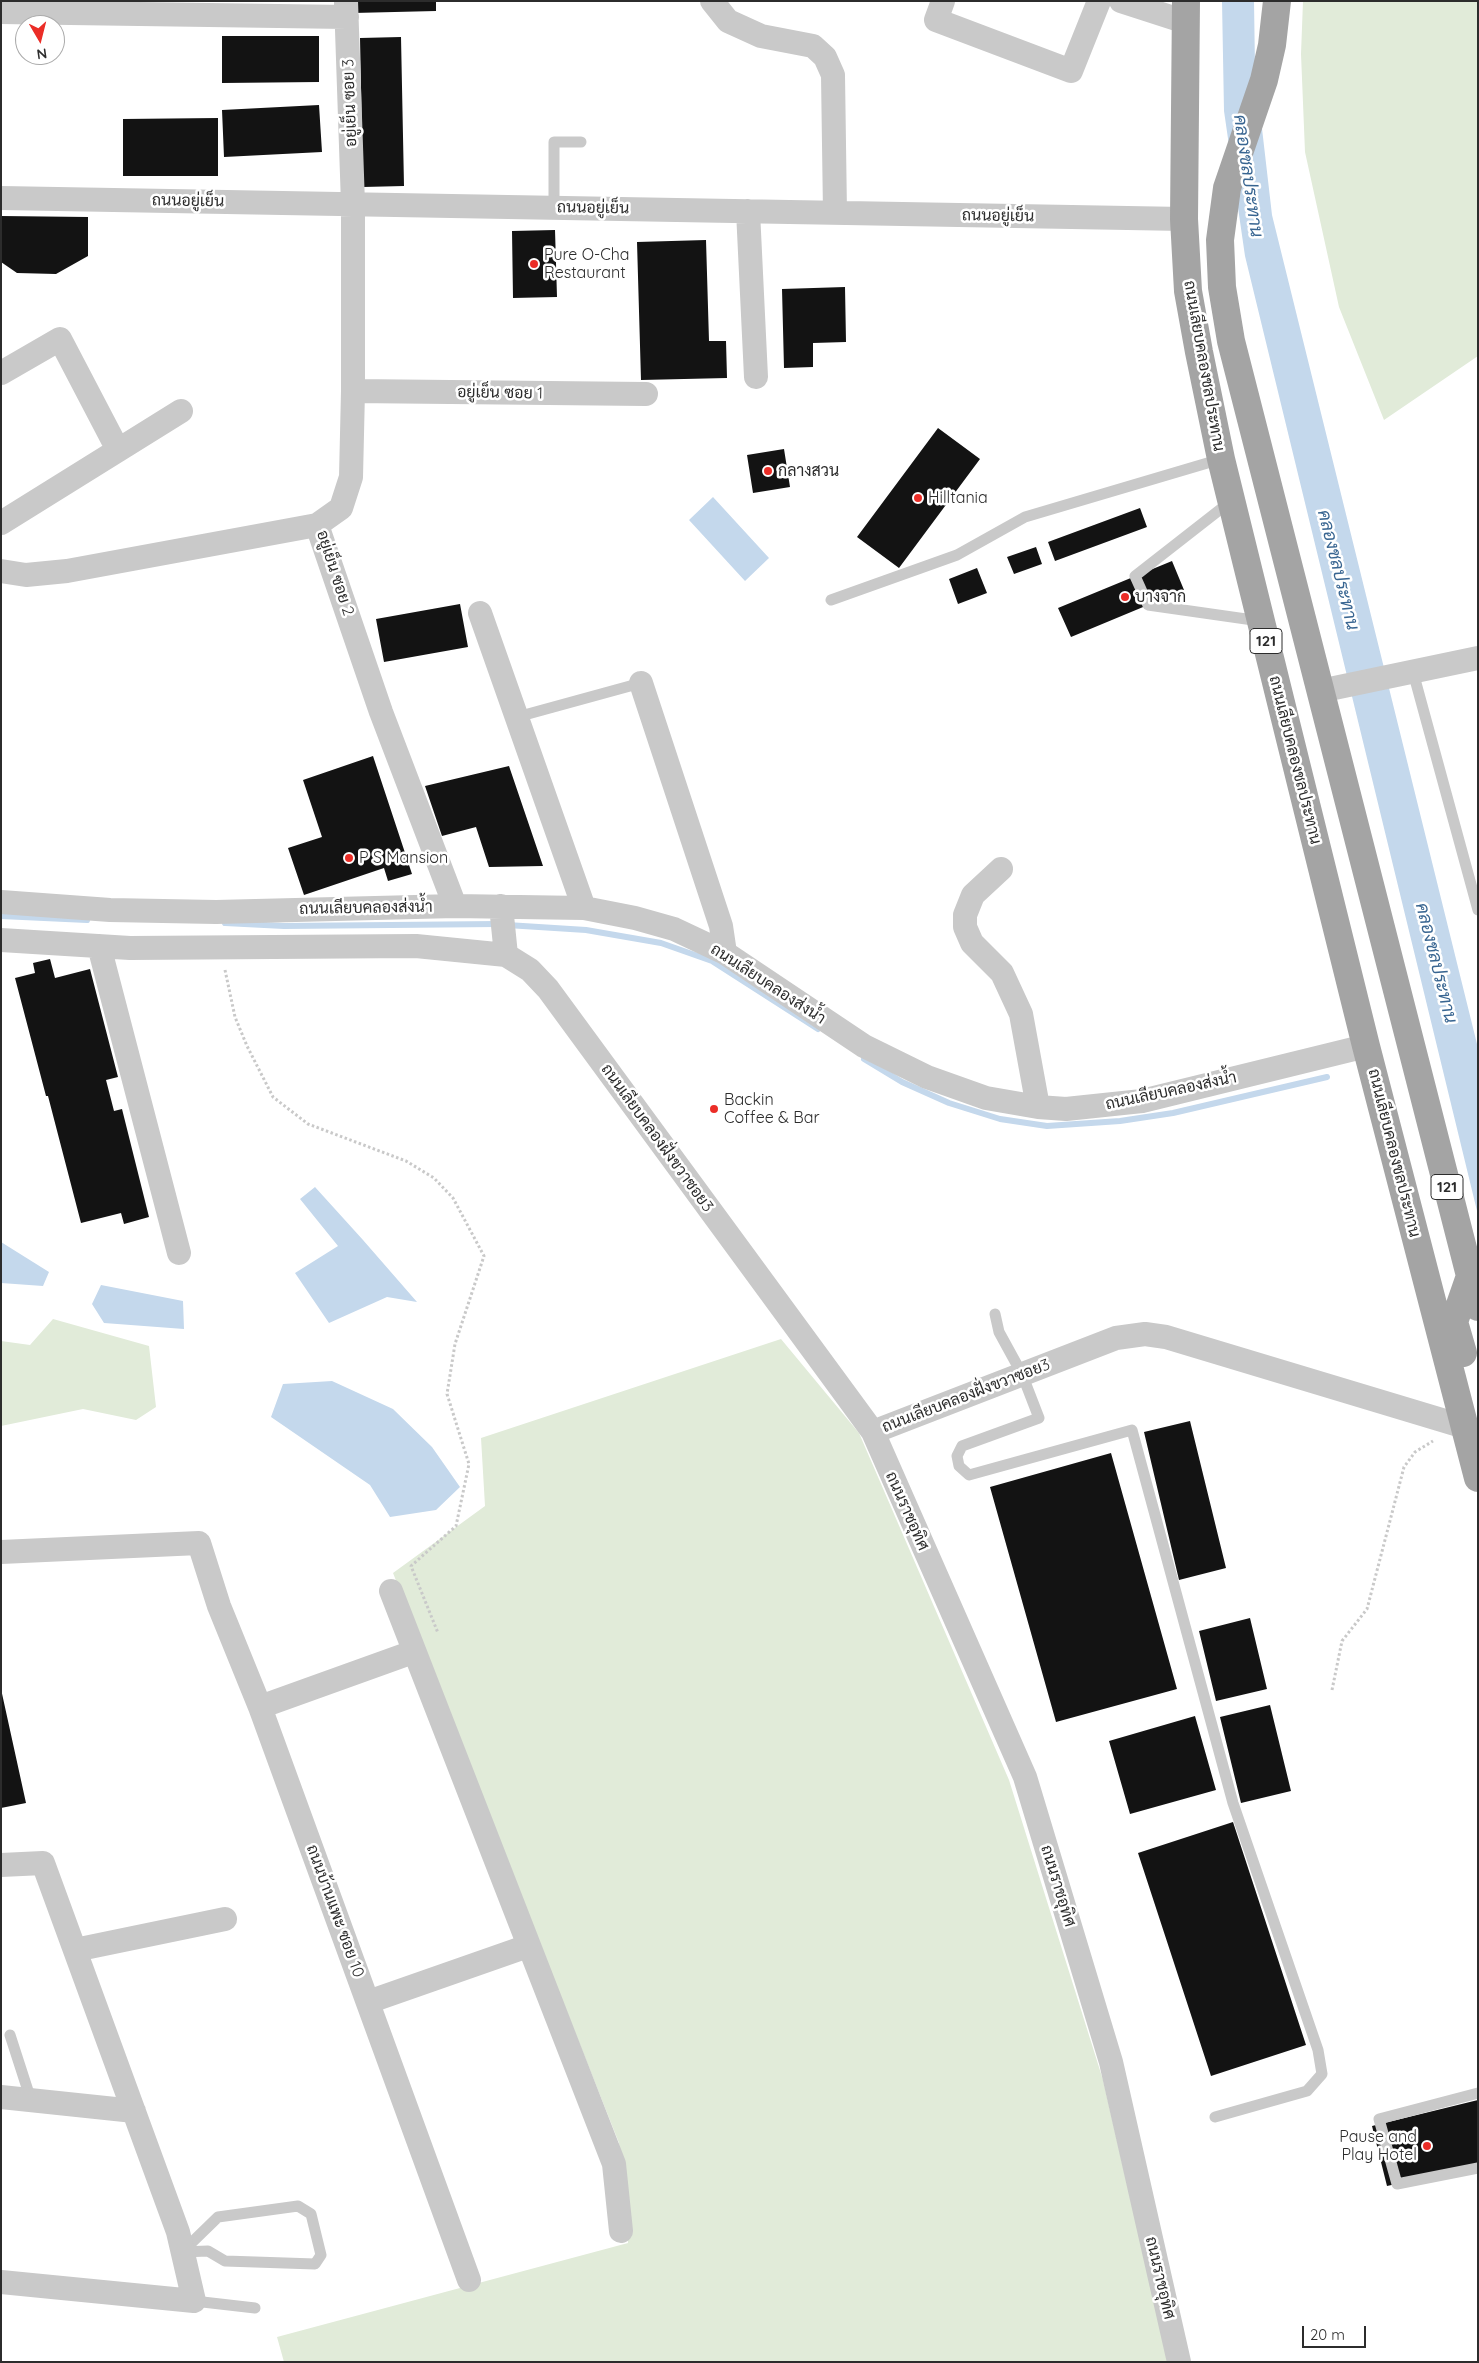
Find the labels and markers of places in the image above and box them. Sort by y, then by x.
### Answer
place label: Pure O-Cha Restaurant [544,245,630,283]
marker: Pure O-Cha Restaurant [528,258,540,270]
place label: กลางสวน [778,461,839,481]
marker: กลางสวน [762,465,774,477]
place label: Hilltania [928,488,988,508]
marker: Hilltania [912,492,924,504]
place label: บางจาก [1135,587,1186,607]
marker: บางจาก [1119,591,1131,603]
place label: P S Mansion [359,848,448,868]
marker: P S Mansion [343,852,355,864]
place label: Backin Coffee & Bar [724,1090,820,1128]
marker: Backin Coffee & Bar [708,1103,720,1115]
place label: Pause and Play Hotel [1339,2127,1417,2165]
marker: Pause and Play Hotel [1421,2140,1433,2152]

